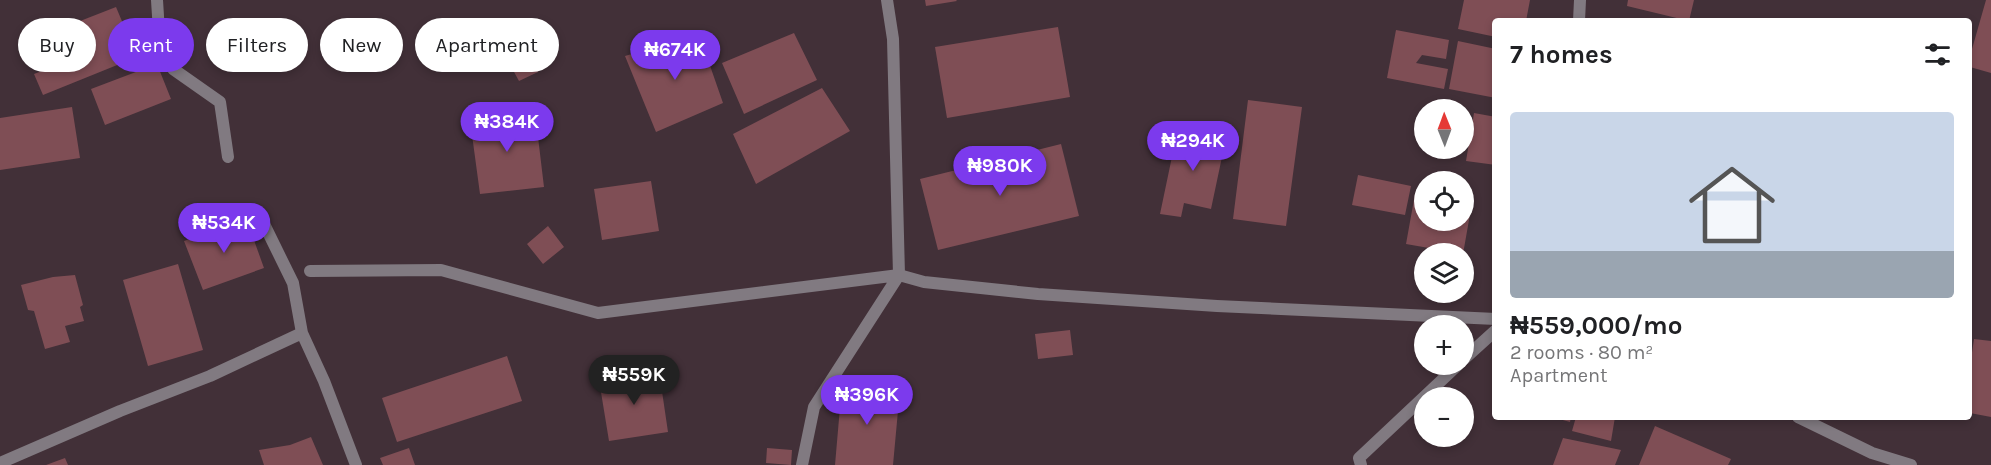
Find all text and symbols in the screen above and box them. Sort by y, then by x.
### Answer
chip: Buy [18,18,96,72]
chip: Rent [108,18,194,72]
chip: Filters [206,18,308,72]
chip: New [320,18,403,72]
chip: Apartment [415,18,559,72]
pin: ₦674K [633,30,717,81]
text: ₦674K [644,38,706,61]
icon: filters [1921,38,1954,71]
text: 7 homes [1510,39,1613,70]
north arrow [1414,99,1474,159]
map controls [1414,99,1474,447]
pin: ₦384K [465,102,549,153]
text: ₦384K [475,110,539,133]
pin: ₦294K [1151,121,1235,172]
text: ₦294K [1161,129,1225,152]
pin: ₦980K [958,146,1042,197]
icon: home [1678,151,1786,259]
text: ₦980K [967,154,1033,177]
button: locate [1414,171,1474,231]
pin: ₦534K [182,203,266,254]
text: ₦534K [192,211,256,234]
button: layers [1414,243,1474,303]
text: ₦559,000/mo [1510,310,1682,341]
button: + [1414,315,1474,375]
text: 2 rooms · 80 m² [1510,341,1653,364]
pin: ₦559K [592,355,676,406]
text: ₦559K [602,363,666,386]
text: Apartment [1510,364,1608,387]
pin: ₦396K [825,375,909,426]
text: ₦396K [835,383,899,406]
button: − [1414,387,1474,447]

